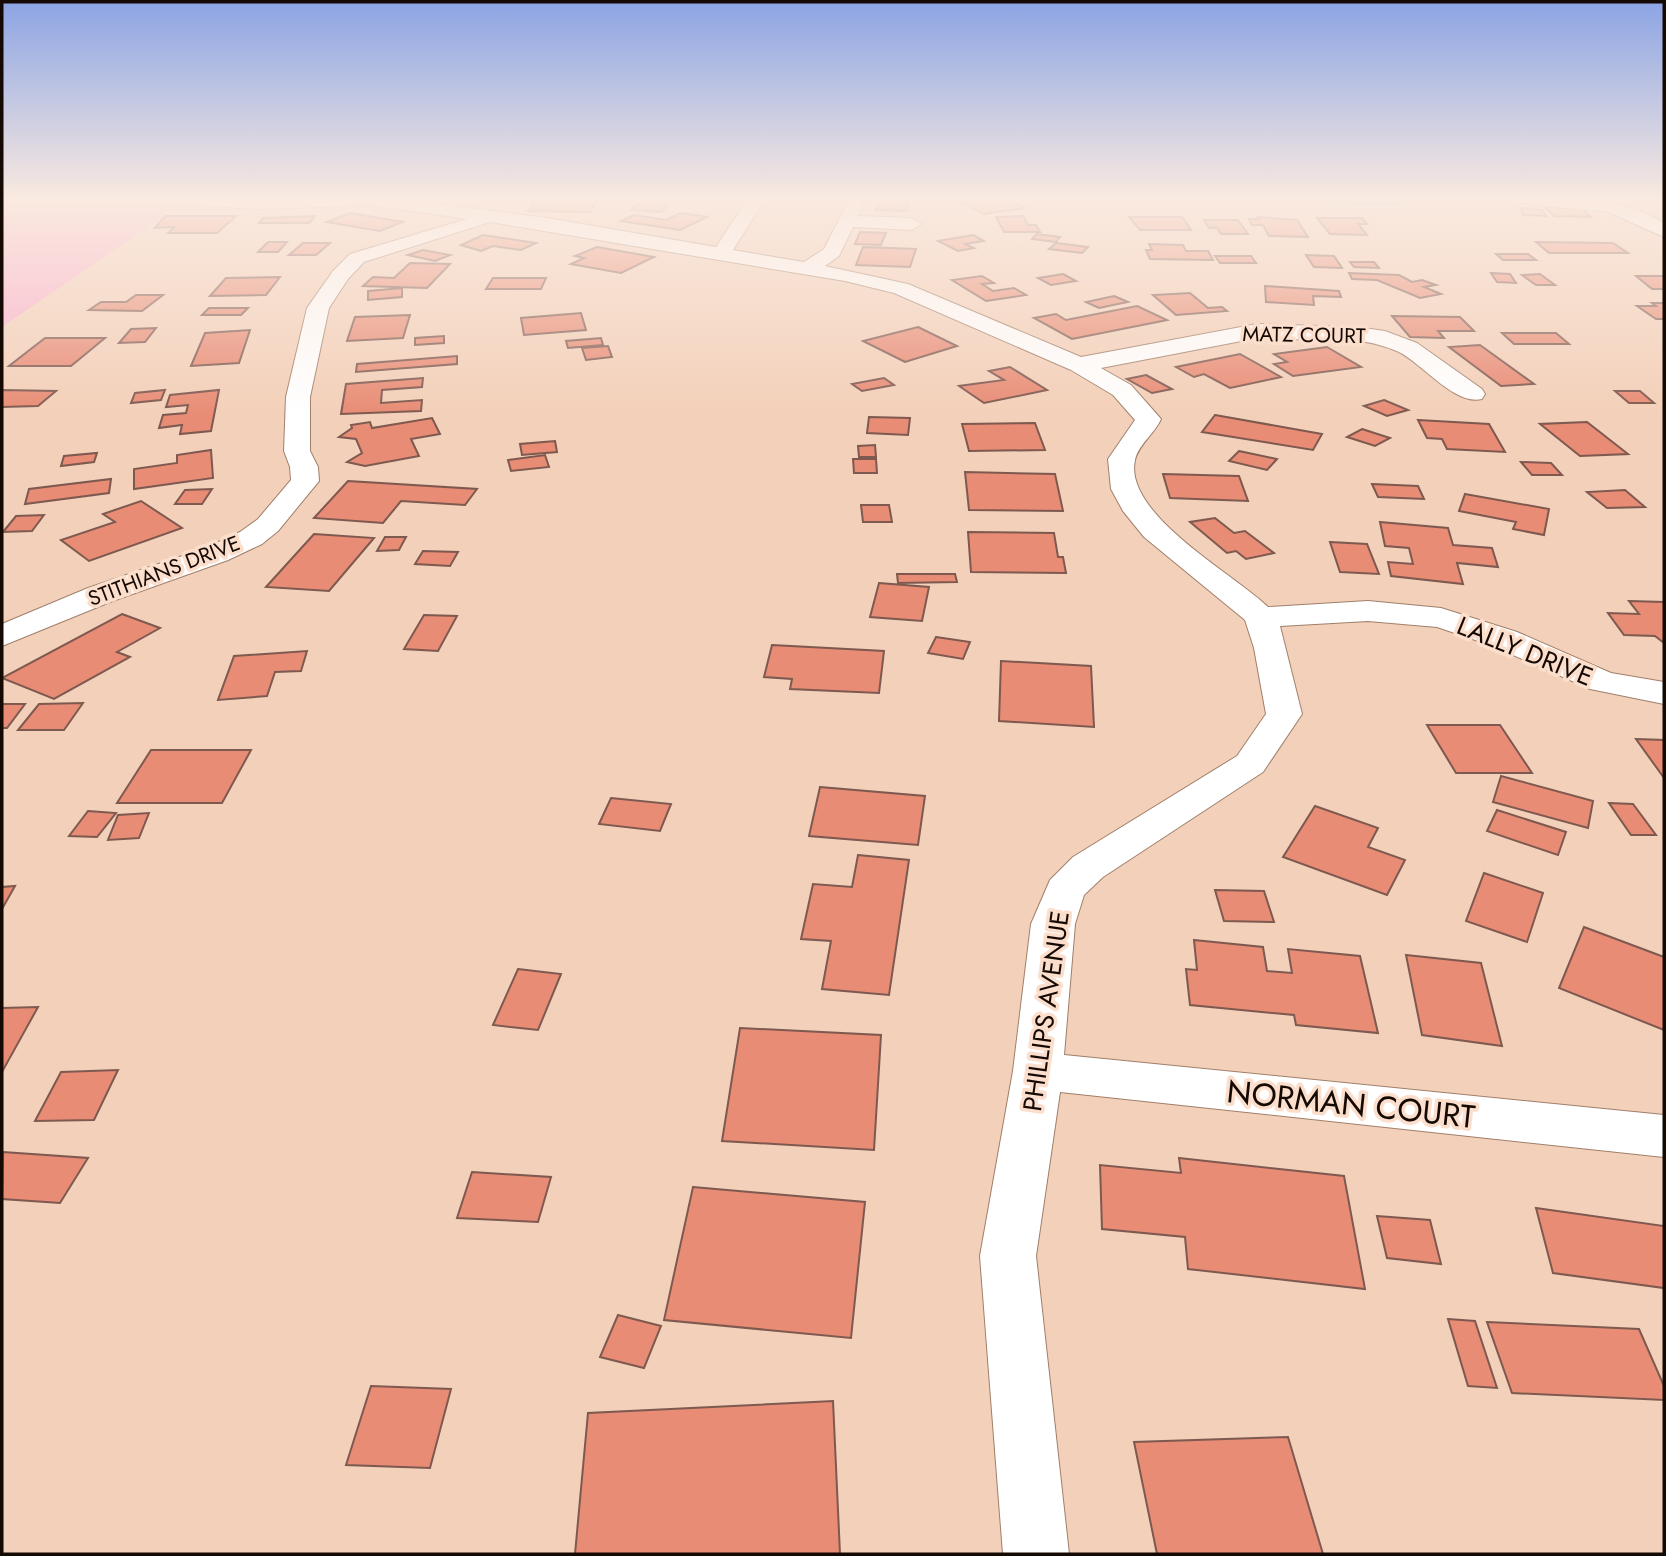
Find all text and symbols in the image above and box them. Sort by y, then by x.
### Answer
street label: MATZ COURT [1242,319,1366,351]
street label: STITHIANS DRIVE [84,528,244,614]
street label: LALLY DRIVE [1451,606,1599,696]
street label: PHILLIPS AVENUE [1013,908,1079,1114]
street label: NORMAN COURT [1225,1068,1478,1140]

